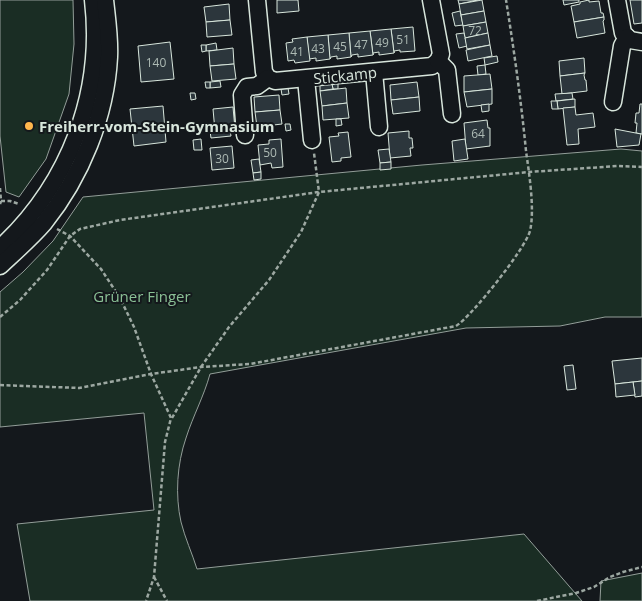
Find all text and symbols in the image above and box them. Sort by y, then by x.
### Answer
house number: 72 [468,22,482,39]
house number: 51 [396,31,410,48]
house number: 49 [375,34,389,51]
house number: 47 [354,36,368,53]
house number: 45 [333,38,347,55]
house number: 43 [311,40,325,57]
house number: 41 [290,43,304,60]
house number: 140 [146,54,166,71]
street label: Stickamp [312,62,378,88]
place label: Freiherr-vom-Stein-Gymnasium [39,116,275,136]
marker: Freiherr-vom-Stein-Gymnasium [23,120,35,132]
house number: 64 [471,125,485,142]
house number: 50 [263,144,277,161]
house number: 30 [215,150,229,167]
park label: Grüner Finger [93,286,191,306]

